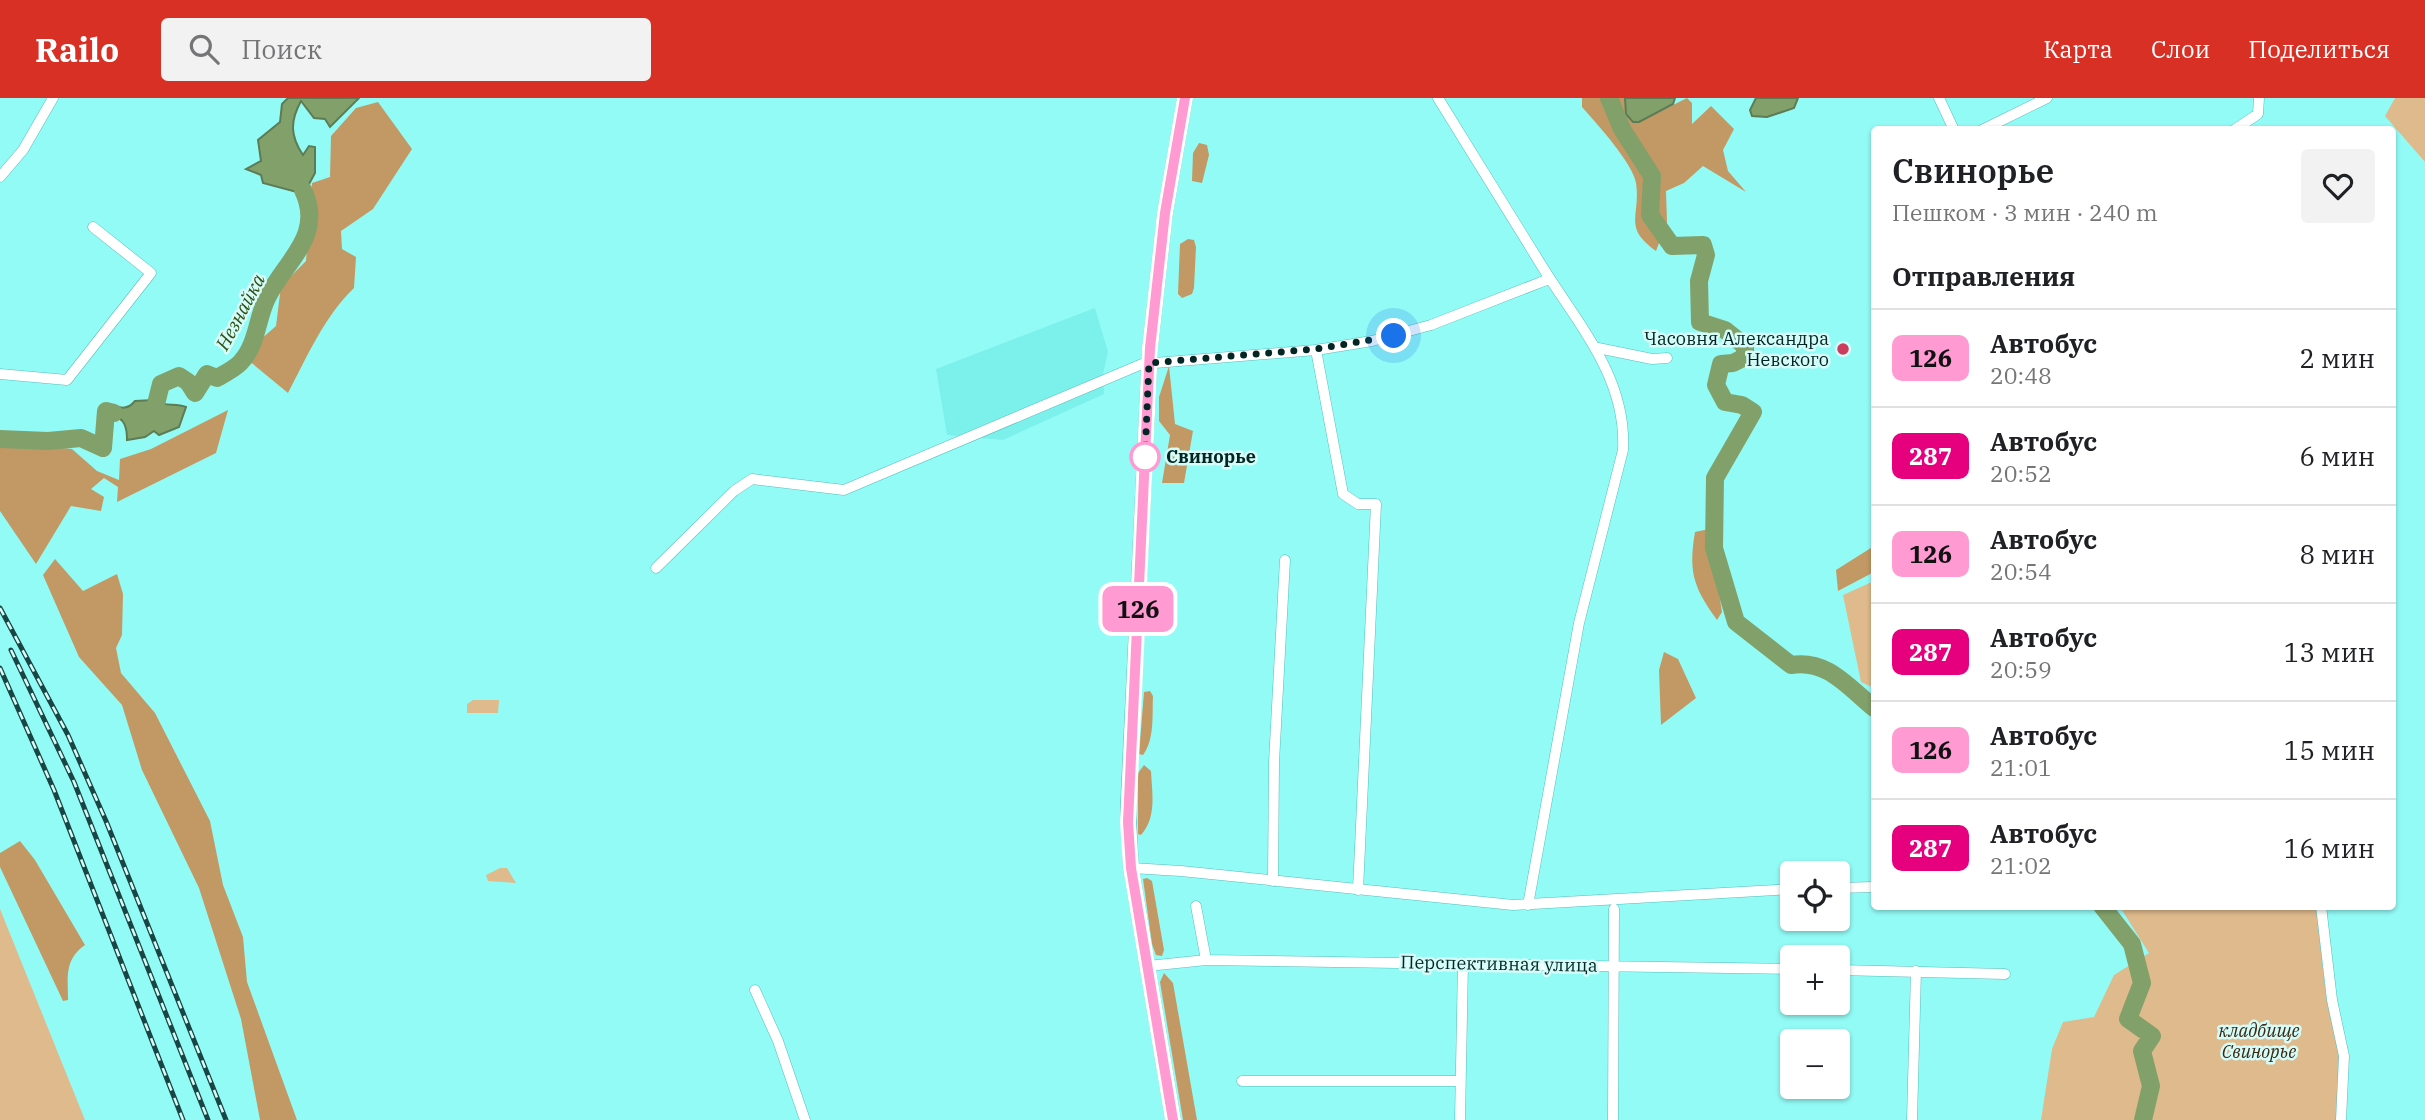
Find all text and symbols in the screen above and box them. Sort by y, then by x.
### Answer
search box [161,18,651,81]
text: Railo [35,28,119,71]
icon: search [185,30,223,68]
text: Поиск [241,32,322,66]
text: Карта [2043,33,2113,65]
text: Слои [2151,33,2210,65]
text: Поделиться [2248,33,2390,65]
text: Свинорье [1892,149,2054,192]
button: heart [2301,149,2375,223]
text: Пешком · 3 мин · 240 m [1892,197,2158,227]
text: Отправления [1892,259,2075,293]
water label: Незнайка [210,269,270,355]
your location [1376,318,1411,353]
text: Автобус [1990,326,2097,360]
place label: Часовня Александра Невского [1644,327,1829,371]
marker: Часовня Александра Невского [1835,341,1851,357]
text: 2 мин [2299,341,2375,375]
text: 126 [1909,342,1952,374]
text: 20:48 [1990,360,2052,390]
text: Автобус [1990,424,2097,458]
text: 6 мин [2299,439,2375,473]
text: 287 [1909,440,1952,472]
marker: Свинорье [1130,442,1160,472]
place label: Свинорье [1166,445,1256,468]
text: 20:52 [1990,458,2052,488]
text: Автобус [1990,522,2097,556]
text: 8 мин [2299,537,2375,571]
text: 126 [1909,538,1952,570]
text: 20:54 [1990,556,2052,586]
line badge: 126 [1098,586,1178,632]
text: 126 [1116,593,1160,625]
text: Автобус [1990,620,2097,654]
text: 13 мин [2284,635,2375,669]
text: 287 [1909,636,1952,668]
text: 20:59 [1990,654,2052,684]
text: Автобус [1990,718,2097,752]
text: 15 мин [2284,733,2375,767]
text: 126 [1909,734,1952,766]
text: 21:01 [1990,752,2052,782]
text: Автобус [1990,816,2097,850]
text: 16 мин [2284,831,2375,865]
text: 287 [1909,832,1952,864]
text: 21:02 [1990,850,2052,880]
map controls [1780,861,1850,1099]
button: locate [1780,861,1850,931]
button: + [1780,945,1850,1015]
street label: Перспективная улица [1400,950,1598,977]
park label: кладбище Свинорье [2218,1019,2300,1063]
button: − [1780,1029,1850,1099]

